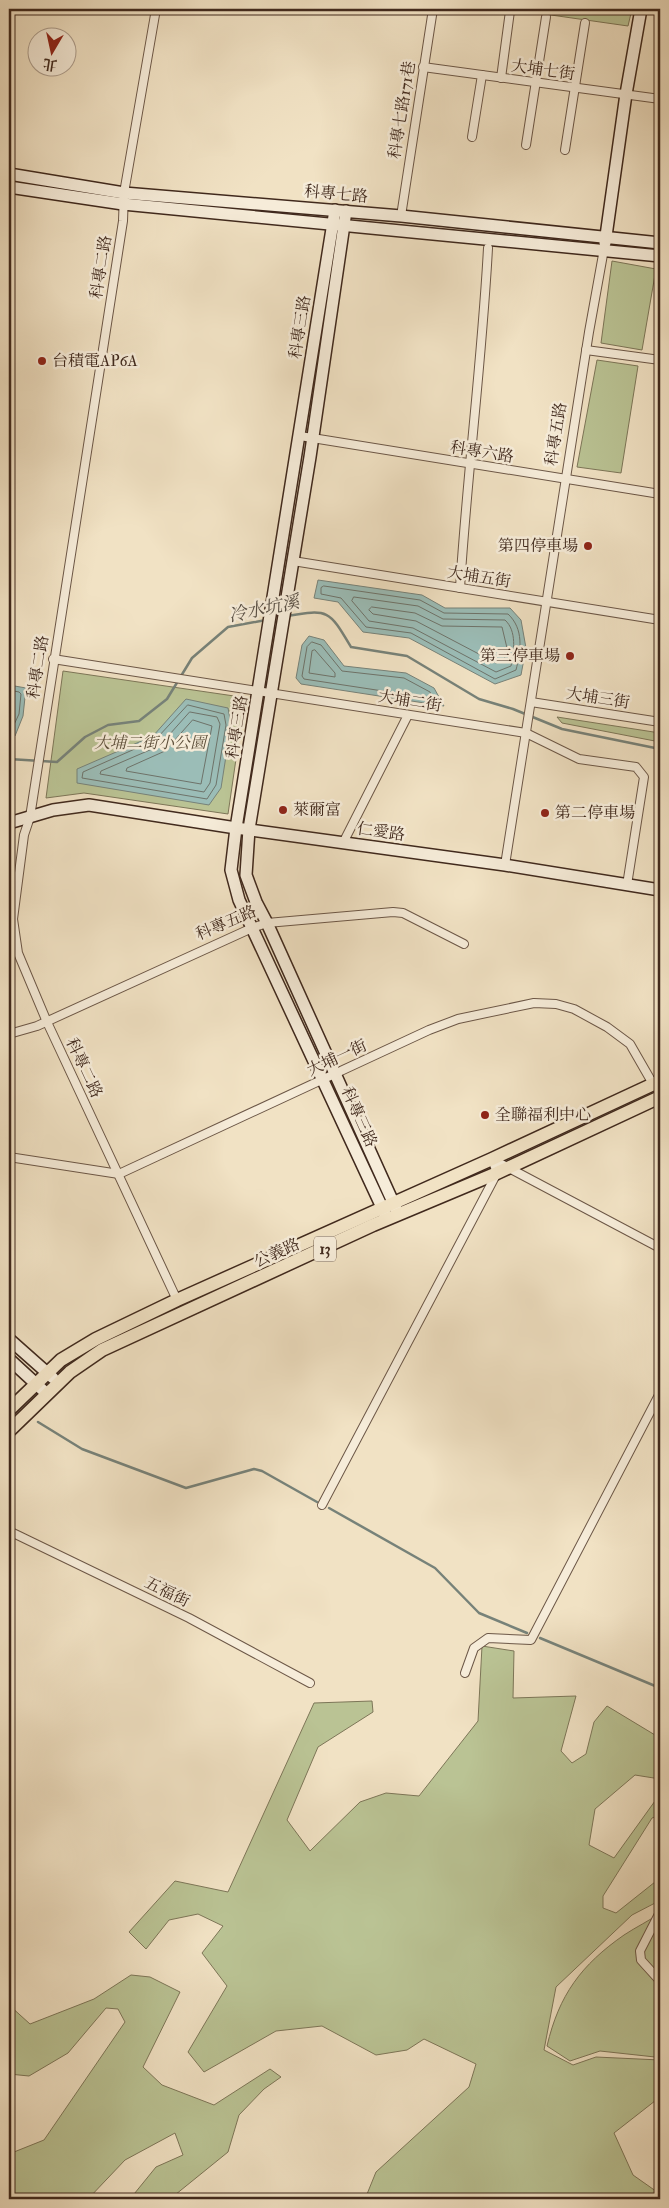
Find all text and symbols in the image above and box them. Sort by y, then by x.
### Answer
north arrow [28,28,78,78]
text: 北 [42,55,58,74]
street label: 大埔七街 [510,56,576,84]
street label: 科專七路171巷 [384,60,420,160]
street label: 科專七路 [303,181,369,207]
street label: 科專二路 [86,234,116,300]
street label: 科專三路 [285,294,315,360]
place label: 台積電AP6A [52,351,138,371]
marker: 台積電AP6A [36,355,48,367]
street label: 科專五路 [541,401,571,467]
street label: 科專六路 [449,437,515,467]
place label: 第四停車場 [498,536,578,556]
marker: 第四停車場 [582,540,594,552]
street label: 大埔五街 [446,562,512,592]
water label: 冷水坑溪 [226,590,304,628]
street label: 科專二路 [23,634,53,700]
place label: 第三停車場 [480,646,560,666]
marker: 第三停車場 [564,650,576,662]
street label: 大埔三街 [565,683,631,713]
street label: 大埔二街 [377,686,443,716]
street label: 科專三路 [222,694,252,760]
park label: 大埔二街小公園 [94,733,209,753]
place label: 萊爾富 [293,800,341,820]
place label: 第二停車場 [555,803,635,823]
marker: 萊爾富 [277,804,289,816]
marker: 第二停車場 [539,807,551,819]
street label: 仁愛路 [356,819,406,845]
street label: 科專五路 [193,901,259,945]
street label: 科專二路 [61,1035,107,1101]
street label: 大埔一街 [304,1035,370,1081]
street label: 科專三路 [337,1084,381,1150]
place label: 全聯福利中心 [495,1105,591,1125]
marker: 全聯福利中心 [479,1109,491,1121]
street label: 公義路 [251,1234,303,1272]
road number: 13 [314,1236,336,1262]
street label: 五福街 [141,1572,193,1612]

